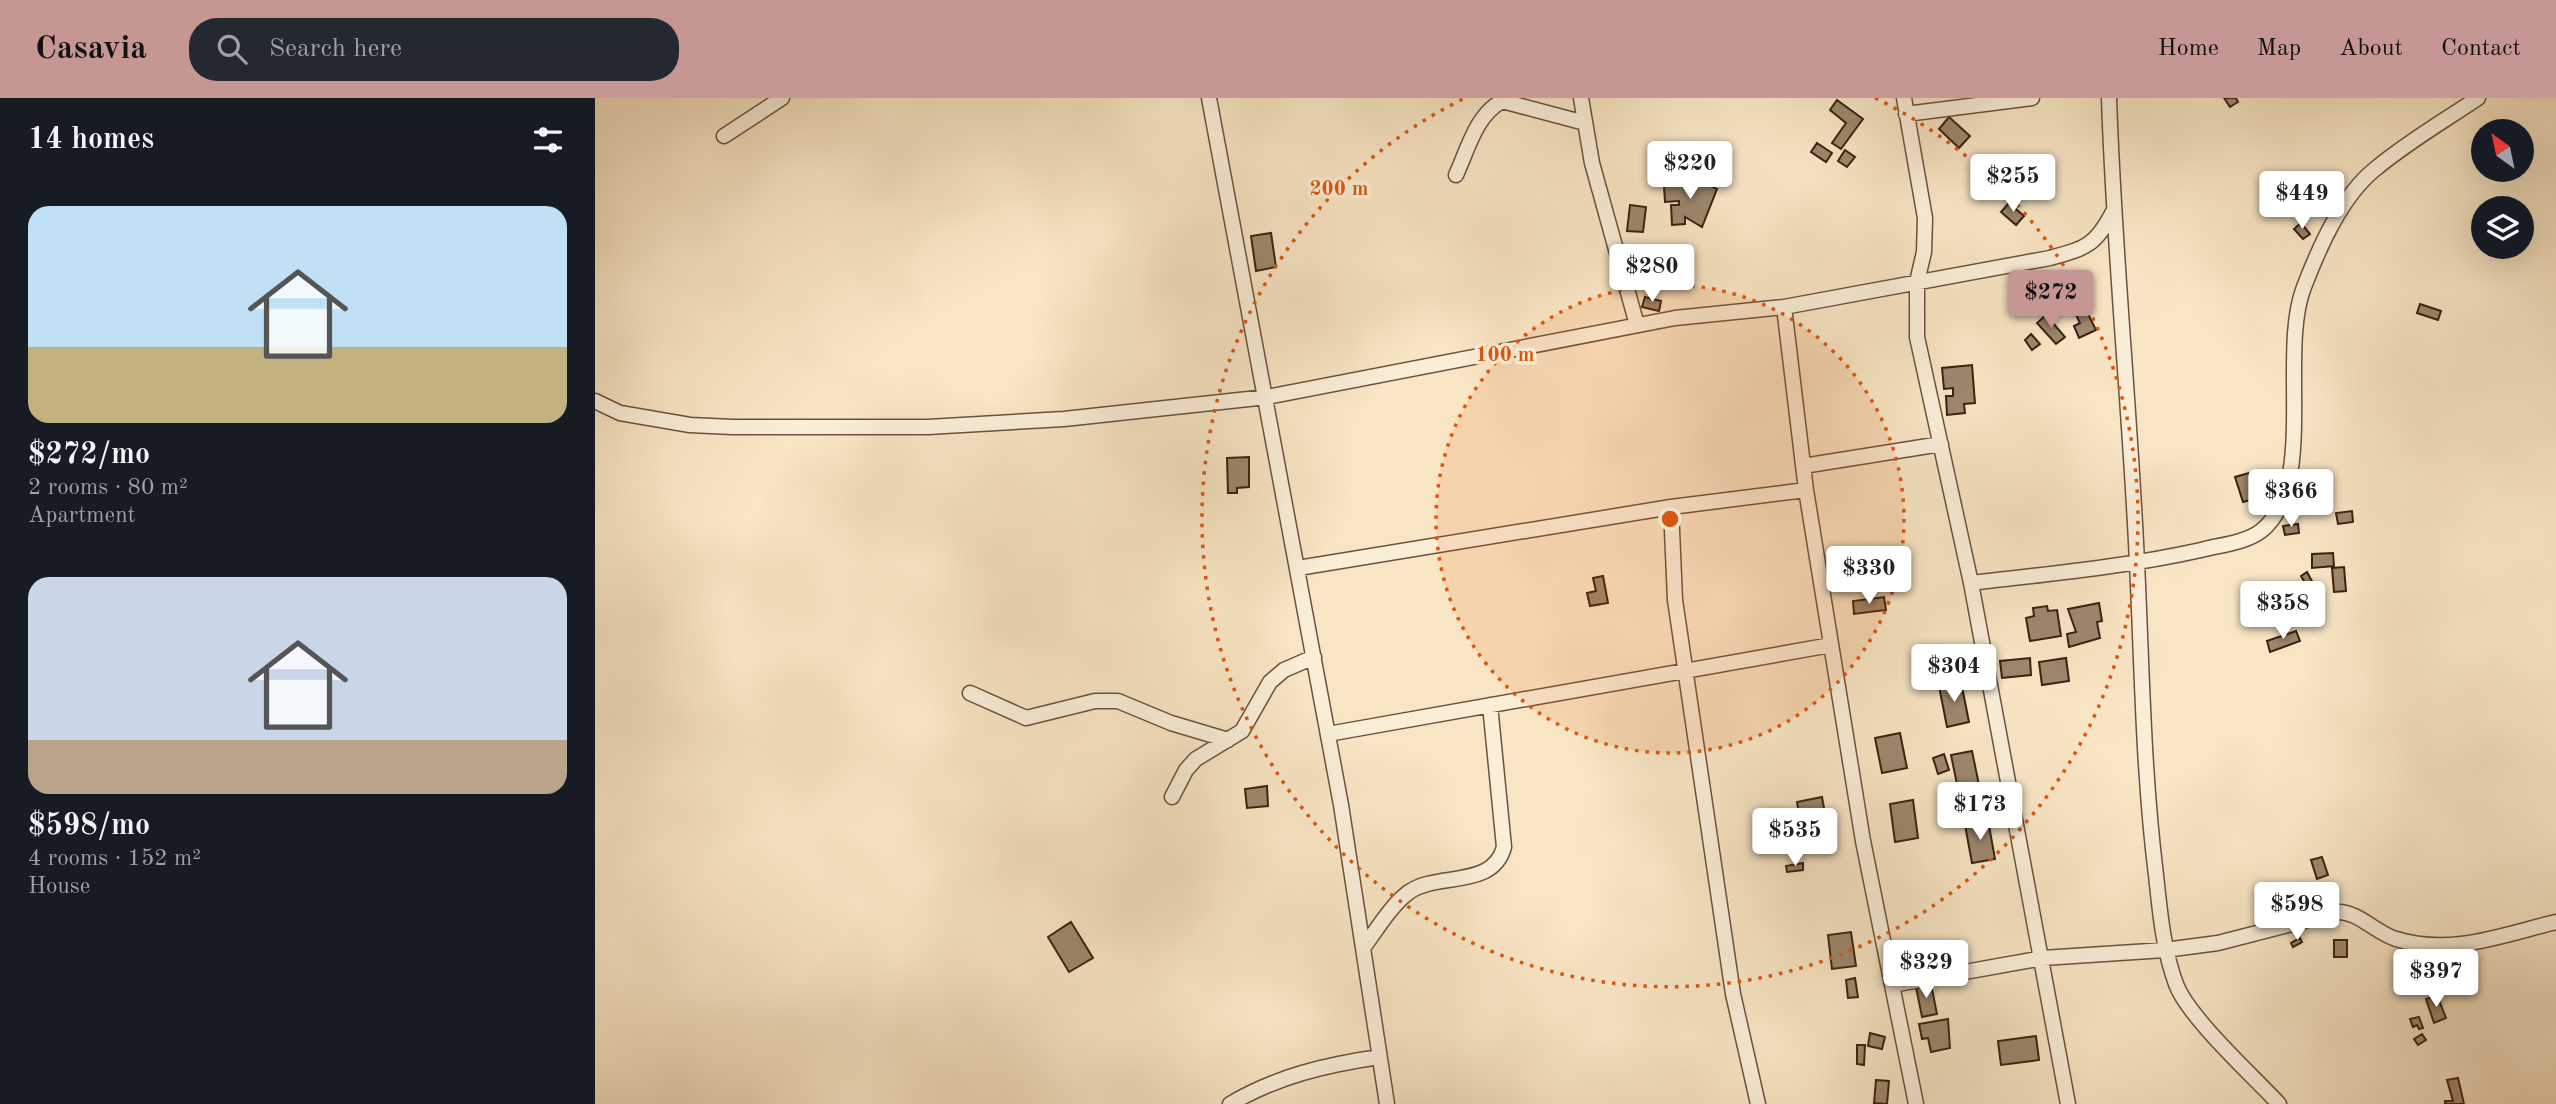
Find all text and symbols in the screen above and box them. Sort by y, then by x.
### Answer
search box [189,18,679,81]
icon: search [213,30,251,68]
text: Casavia [35,33,147,66]
text: Search here [269,36,402,62]
text: Home [2158,37,2219,61]
text: Map [2257,37,2301,61]
text: About [2339,37,2403,61]
text: Contact [2441,37,2521,61]
north arrow [2471,119,2534,182]
map controls [2471,119,2534,259]
icon: filters [529,121,567,159]
text: 14 homes [28,125,154,155]
pin: $220 [1649,141,1731,201]
text: $220 [1663,152,1717,175]
pin: $255 [1972,155,2054,214]
text: $255 [1986,165,2040,188]
pin: $449 [2261,172,2343,231]
text: 200 m [1309,179,1369,200]
text: $449 [2275,182,2329,205]
button: layers [2471,196,2534,259]
pin: $280 [1611,244,1693,304]
icon: home [235,251,361,377]
text: $280 [1625,255,1679,278]
pin: $272 [2010,271,2092,330]
text: $272 [2024,281,2078,304]
text: 100 m [1475,345,1535,366]
text: $272/mo [28,440,150,470]
pin: $366 [2250,470,2332,529]
text: 2 rooms · 80 m² [28,476,188,499]
text: $366 [2264,480,2318,503]
text: Apartment [28,504,136,527]
centre of rings [1658,507,1682,531]
pin: $330 [1828,546,1910,606]
text: $330 [1842,557,1896,580]
pin: $358 [2242,582,2324,641]
text: $358 [2256,592,2310,615]
icon: home [235,622,361,748]
pin: $304 [1913,644,1995,704]
text: $304 [1927,655,1981,678]
pin: $173 [1939,782,2021,842]
text: $173 [1953,793,2007,816]
pin: $535 [1754,808,1836,868]
text: $598/mo [28,811,150,841]
text: $535 [1768,819,1822,842]
text: 4 rooms · 152 m² [28,847,201,870]
text: House [28,875,90,898]
pin: $598 [2256,882,2338,942]
text: $598 [2270,893,2324,916]
pin: $329 [1885,940,1967,1000]
pin: $397 [2395,950,2477,1009]
text: $329 [1899,951,1953,974]
text: $397 [2409,960,2463,983]

